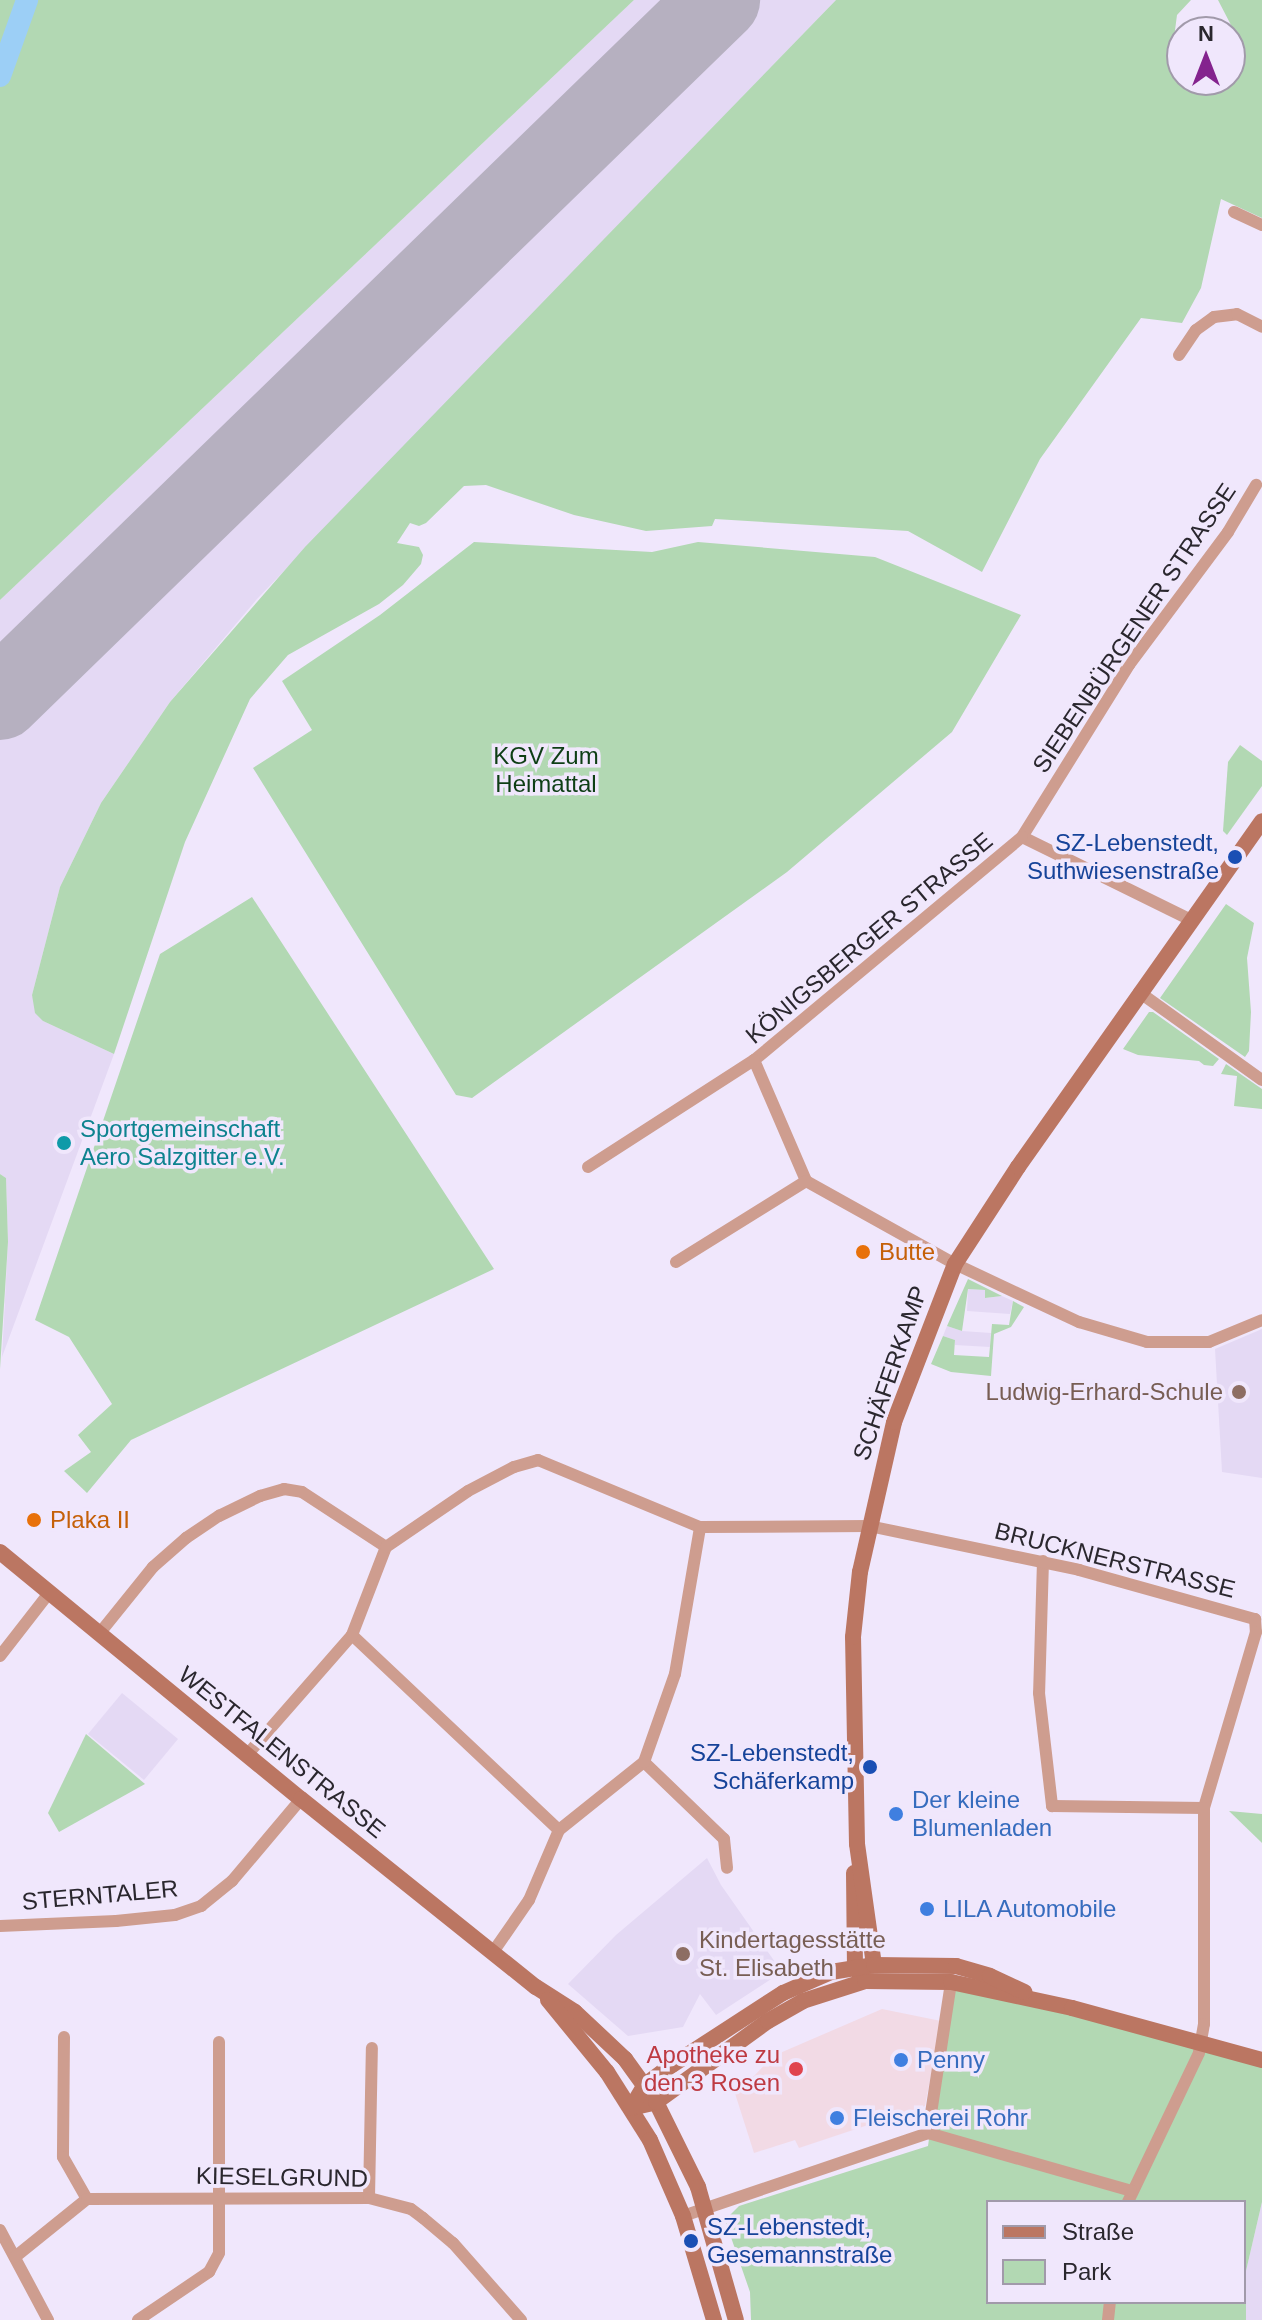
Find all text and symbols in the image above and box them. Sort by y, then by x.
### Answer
north arrow [1166,16,1246,96]
text: N [1198,21,1214,46]
street label: SIEBENBÜRGENER STRASSE [1026,478,1242,778]
park label: KGV Zum Heimattal [493,742,599,798]
street label: KÖNIGSBERGER STRASSE [740,826,998,1050]
place label: SZ-Lebenstedt, Suthwiesenstraße [1027,829,1219,885]
marker: SZ-Lebenstedt, Suthwiesenstraße [1226,848,1244,866]
place label: Sportgemeinschaft Aero Salzgitter e.V. [80,1115,285,1171]
marker: Sportgemeinschaft Aero Salzgitter e.V. [55,1134,73,1152]
place label: Butte [879,1238,935,1266]
marker: Butte [854,1243,872,1261]
street label: SCHÄFERKAMP [847,1282,933,1464]
place label: Ludwig-Erhard-Schule [986,1378,1223,1406]
marker: Ludwig-Erhard-Schule [1230,1383,1248,1401]
place label: Plaka II [50,1506,130,1534]
marker: Plaka II [25,1511,43,1529]
street label: BRUCKNERSTRASSE [992,1516,1238,1604]
street label: WESTFALENSTRASSE [173,1660,391,1844]
place label: SZ-Lebenstedt, Schäferkamp [690,1739,854,1795]
marker: SZ-Lebenstedt, Schäferkamp [861,1758,879,1776]
place label: Der kleine Blumenladen [912,1786,1052,1842]
marker: Der kleine Blumenladen [887,1805,905,1823]
street label: STERNTALER [21,1874,179,1916]
place label: LILA Automobile [943,1895,1119,1923]
marker: LILA Automobile [918,1900,936,1918]
place label: Kindertagesstätte St. Elisabeth [699,1926,886,1982]
marker: Kindertagesstätte St. Elisabeth [674,1945,692,1963]
place label: Apotheke zu den 3 Rosen [644,2041,780,2097]
place label: Penny [917,2046,985,2074]
marker: Penny [892,2051,910,2069]
marker: Apotheke zu den 3 Rosen [787,2060,805,2078]
place label: Fleischerei Rohr [853,2104,1028,2132]
marker: Fleischerei Rohr [828,2109,846,2127]
street label: KIESELGRUND [196,2161,368,2193]
legend [986,2200,1246,2304]
place label: SZ-Lebenstedt, Gesemannstraße [707,2213,892,2269]
text: Straße [1062,2218,1134,2245]
marker: SZ-Lebenstedt, Gesemannstraße [682,2232,700,2250]
text: Park [1062,2258,1111,2285]

